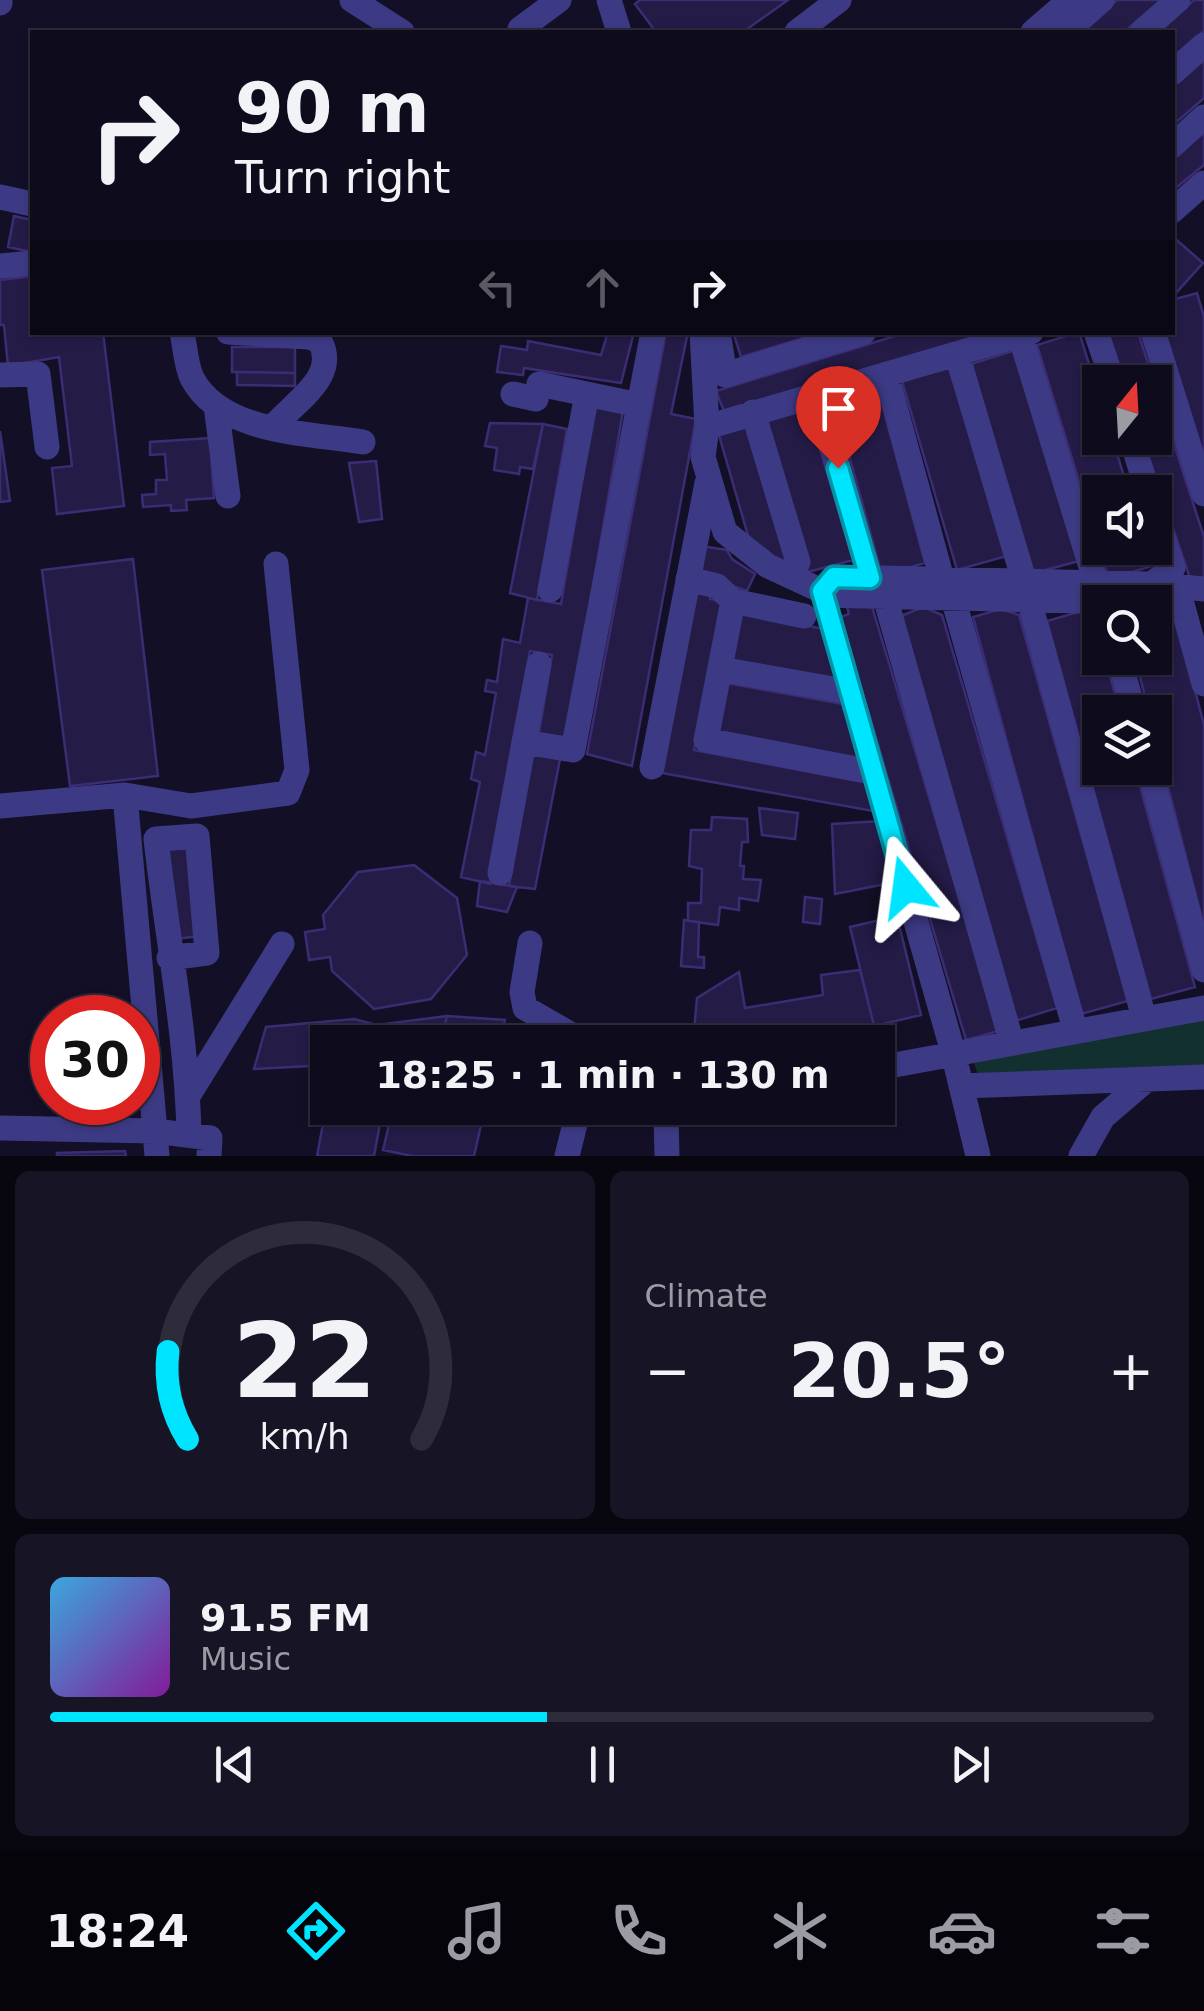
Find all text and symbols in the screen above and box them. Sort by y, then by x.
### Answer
text: 90 m [235,67,430,149]
icon: right [70,70,200,200]
text: Turn right [235,151,450,204]
icon: left [470,260,525,315]
icon: ahead [575,260,630,315]
icon: right [680,260,735,315]
north arrow [1082,365,1172,455]
map controls [1082,365,1172,785]
pin [796,366,881,469]
icon: arrive [811,381,866,436]
button: sound [1082,475,1172,565]
button: search [1082,585,1172,675]
button: layers [1082,695,1172,785]
position arrow [854,835,958,939]
speed limit sign: 30 [30,995,160,1125]
text: 18:25 · 1 min · 130 m [375,1053,830,1097]
text: Climate [645,1277,768,1315]
text: 22 [232,1300,377,1422]
text: 20.5° [788,1327,1011,1415]
text: − [645,1339,691,1403]
text: + [1108,1339,1154,1403]
text: km/h [260,1416,350,1457]
text: 91.5 FM [200,1596,371,1640]
text: Music [200,1640,291,1678]
icon: previous [207,1737,262,1792]
icon: pause [575,1737,630,1792]
icon: next [943,1737,998,1792]
icon: directions [281,1896,351,1966]
icon: music [442,1896,512,1966]
icon: phone [604,1896,674,1966]
icon: climate [765,1896,835,1966]
icon: car [927,1896,997,1966]
icon: filters [1088,1896,1158,1966]
text: 18:24 [46,1905,189,1958]

